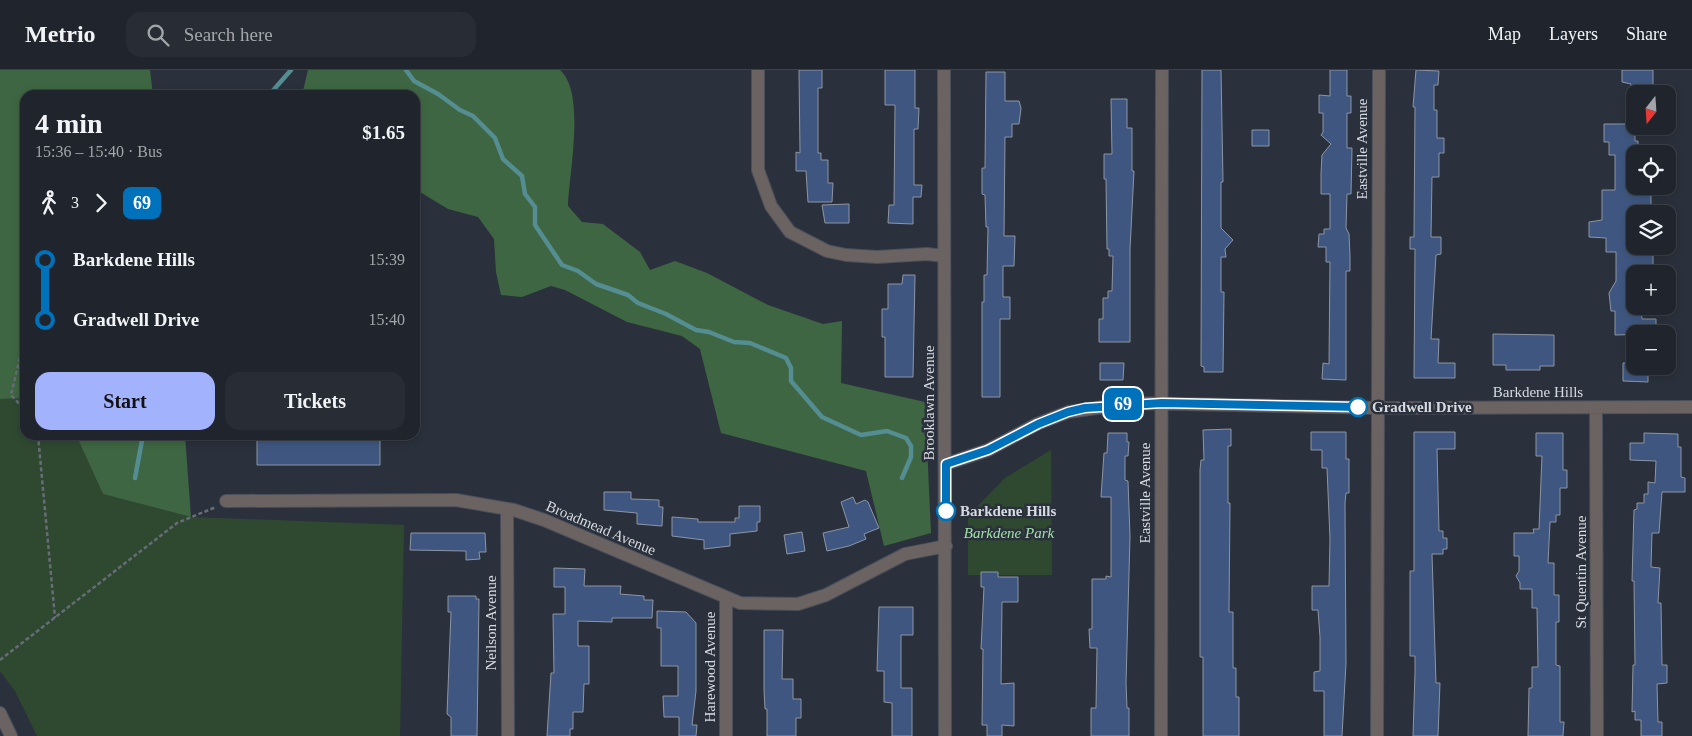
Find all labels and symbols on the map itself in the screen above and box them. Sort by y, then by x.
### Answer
north arrow [1626,85,1676,135]
street label: Eastville Avenue [1354,98,1370,199]
street label: Brooklawn Avenue [921,345,937,461]
street label: Barkdene Hills [1493,384,1583,400]
line badge: 69 [1100,388,1146,420]
marker: Gradwell Drive [1348,397,1368,417]
place label: Gradwell Drive [1372,399,1472,415]
street label: Eastville Avenue [1137,442,1153,543]
street label: Broadmead Avenue [544,498,659,558]
marker: Barkdene Hills [936,501,956,521]
place label: Barkdene Hills [960,503,1056,519]
street label: St Quentin Avenue [1573,515,1589,629]
park label: Barkdene Park [964,525,1055,541]
street label: Neilson Avenue [483,575,499,671]
street label: Harewood Avenue [702,611,718,722]

